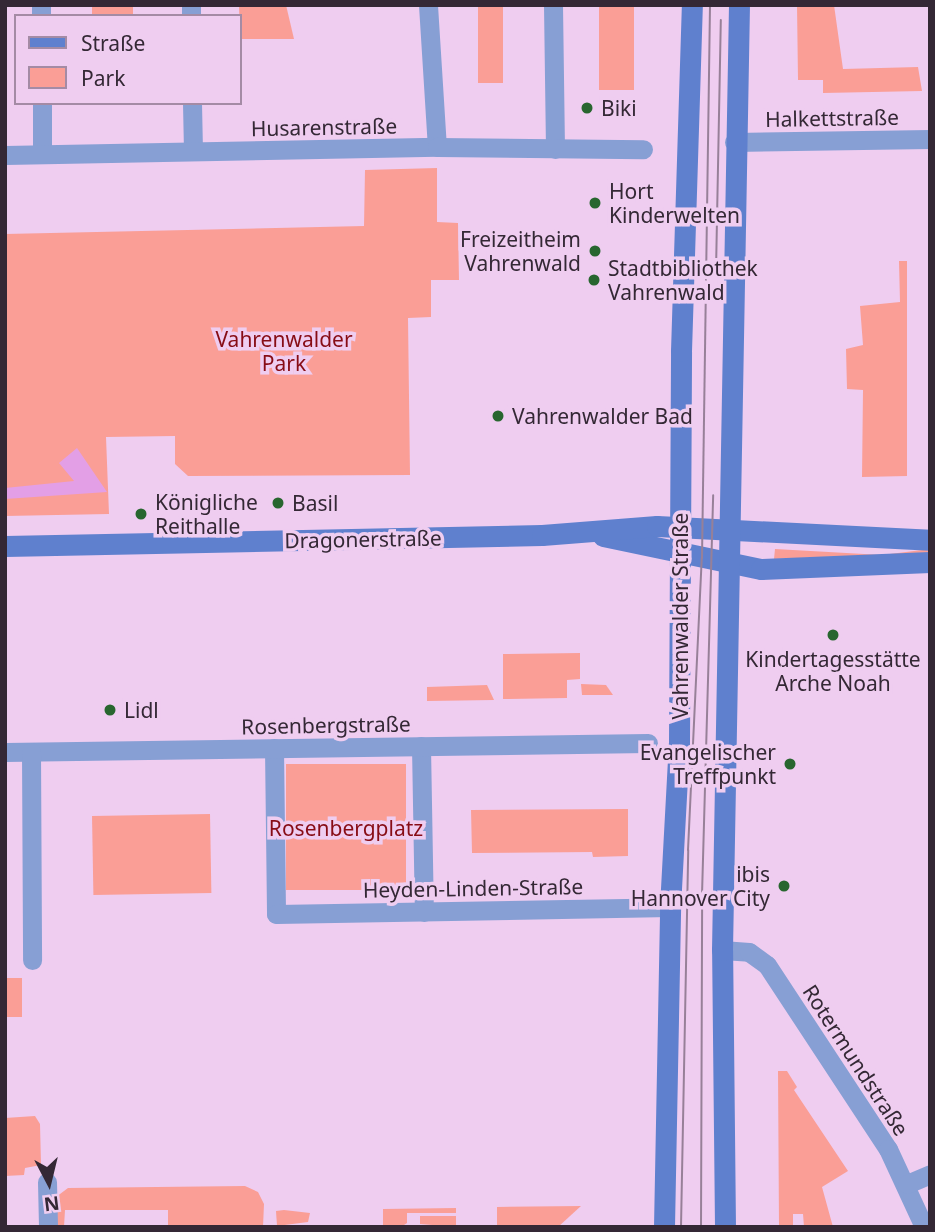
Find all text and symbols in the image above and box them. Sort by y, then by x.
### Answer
legend [14,14,242,105]
text: Straße [81,29,145,57]
text: Park [81,64,125,92]
place label: Biki [601,95,637,121]
marker: Biki [579,100,595,116]
street label: Halkettstraße [765,104,899,132]
street label: Husarenstraße [251,113,397,141]
place label: Hort Kinderwelten [609,178,740,228]
marker: Hort Kinderwelten [587,195,603,211]
place label: Freizeitheim Vahrenwald [460,226,581,276]
marker: Freizeitheim Vahrenwald [587,243,603,259]
place label: Stadtbibliothek Vahrenwald [608,255,758,305]
marker: Stadtbibliothek Vahrenwald [586,272,602,288]
park label: Vahrenwalder Park [215,326,353,376]
place label: Vahrenwalder Bad [512,403,693,429]
marker: Vahrenwalder Bad [490,408,506,424]
place label: Königliche Reithalle [155,489,258,539]
place label: Basil [292,490,338,516]
marker: Basil [270,495,286,511]
marker: Königliche Reithalle [133,506,149,522]
street label: Vahrenwalder Straße [667,513,693,719]
street label: Dragonerstraße [284,525,442,553]
marker: Kindertagesstätte Arche Noah [825,627,841,643]
place label: Kindertagesstätte Arche Noah [745,646,921,696]
place label: Lidl [124,697,159,723]
marker: Lidl [102,702,118,718]
street label: Rosenbergstraße [241,711,411,739]
place label: Evangelischer Treffpunkt [640,739,776,789]
marker: Evangelischer Treffpunkt [782,756,798,772]
park label: Rosenbergplatz [269,815,423,841]
place label: ibis Hannover City [631,861,770,911]
street label: Heyden-Linden-Straße [363,873,583,903]
marker: ibis Hannover City [776,878,792,894]
street label: Rotermundstraße [798,980,914,1140]
north arrow [14,1148,84,1218]
text: N [42,1190,61,1218]

